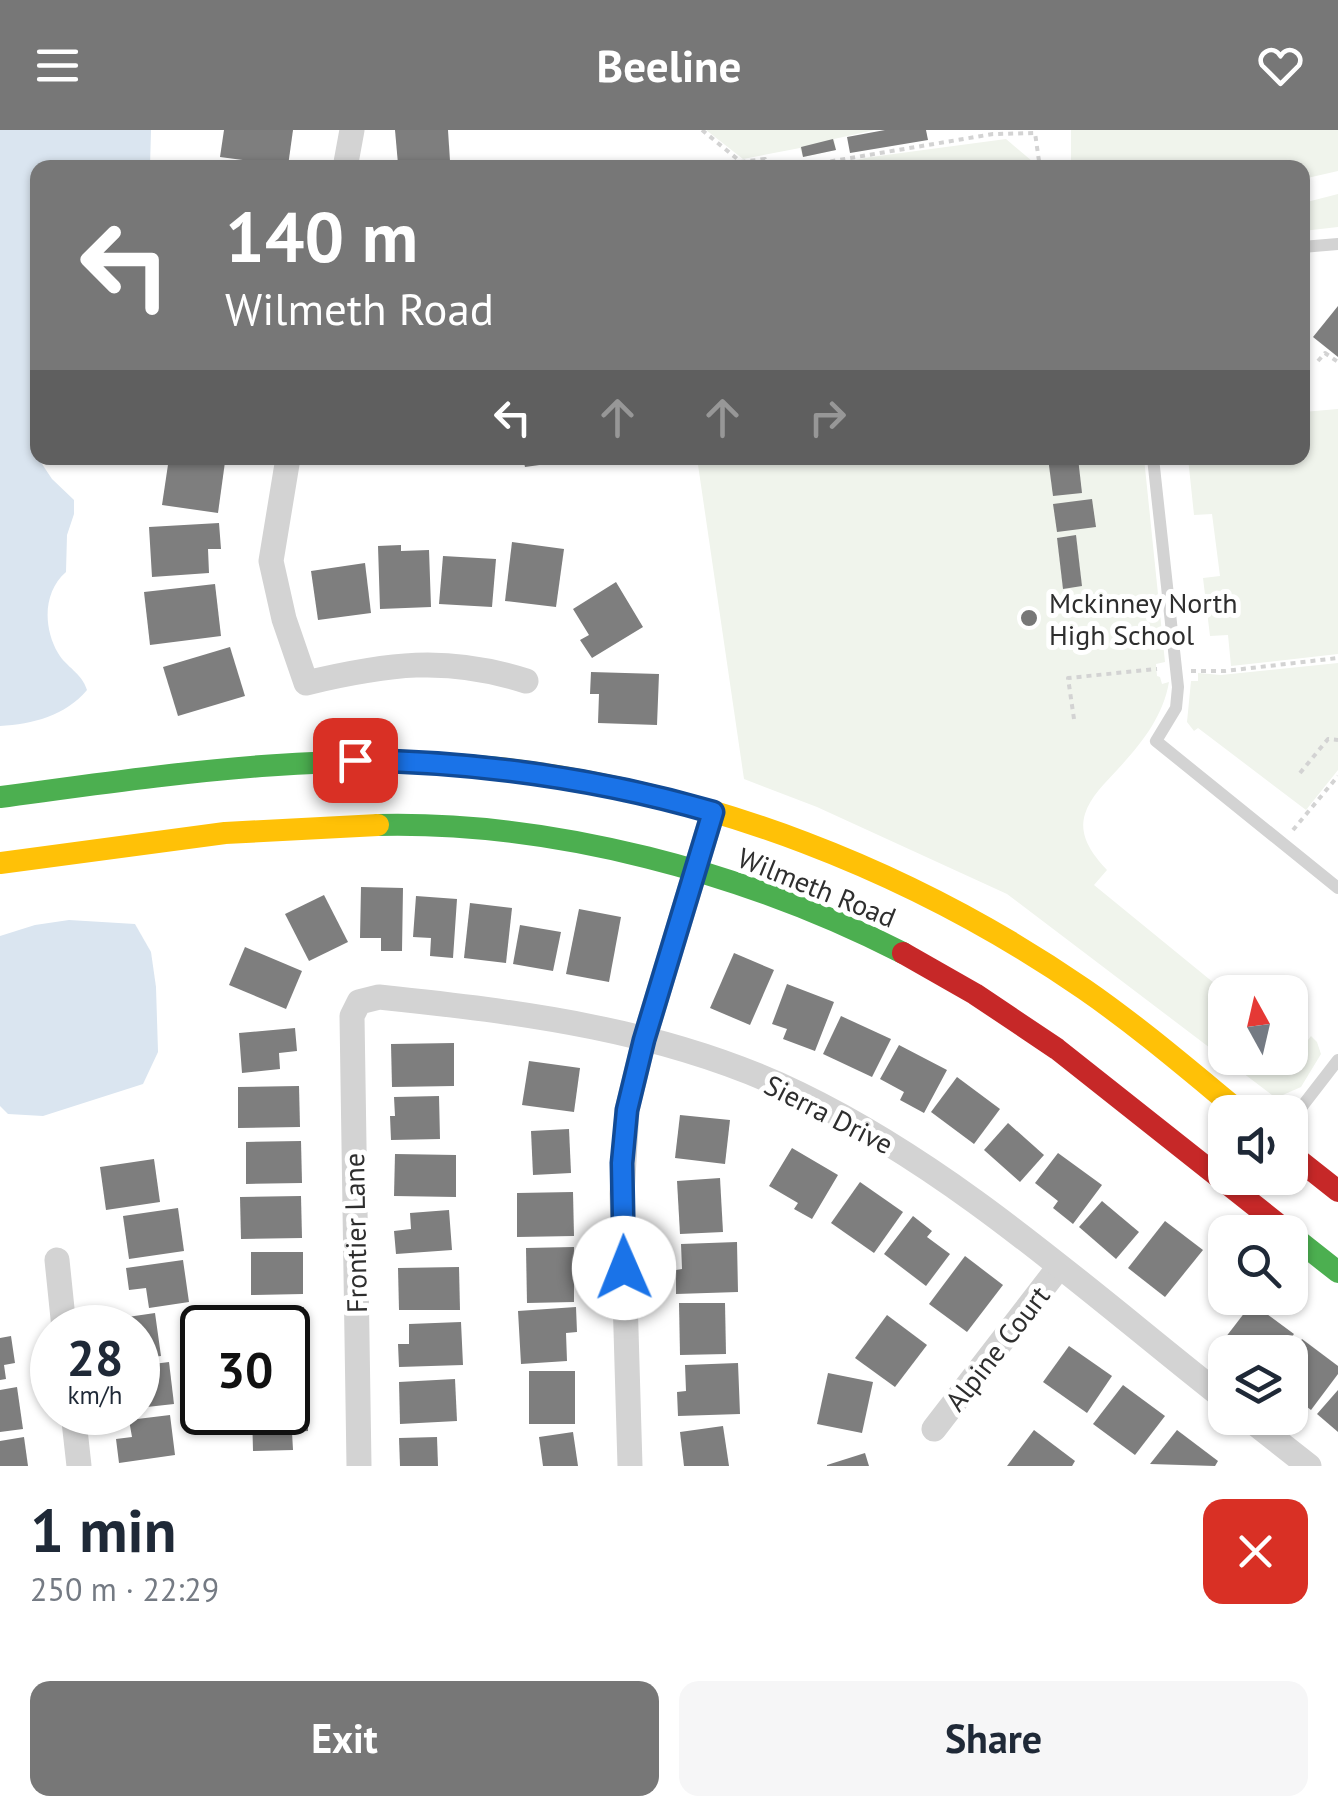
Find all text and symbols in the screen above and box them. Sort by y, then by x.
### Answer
text: Beeline [597,36,741,94]
icon: menu [30,38,85,93]
icon: heart [1253,38,1308,93]
text: 140 m [225,191,418,281]
icon: left [60,200,190,330]
text: Wilmeth Road [225,279,494,337]
icon: left [485,390,540,445]
icon: ahead [590,390,645,445]
icon: ahead [695,390,750,445]
icon: right [800,390,855,445]
place label: Mckinney North High School [1049,584,1237,653]
marker: Mckinney North High School [1018,607,1040,629]
pin [313,718,398,803]
icon: arrive [328,733,383,788]
street label: Wilmeth Road [732,838,902,936]
north arrow [1208,975,1308,1075]
map controls [1208,975,1308,1435]
street label: Sierra Drive [758,1066,900,1162]
button: sound [1208,1095,1308,1195]
street label: Frontier Lane [335,1153,375,1313]
button: search [1208,1215,1308,1315]
position arrow [572,1216,676,1320]
street label: Alpine Court [936,1277,1058,1418]
speed limit sign: 30 [180,1305,310,1435]
text: 28 [67,1325,123,1390]
button: layers [1208,1335,1308,1435]
text: km/h [68,1379,122,1411]
text: 1 min [30,1491,176,1569]
button: close [1203,1499,1308,1604]
text: 250 m · 22:29 [30,1568,219,1610]
button: Exit [30,1681,659,1796]
button: Share [679,1681,1308,1796]

